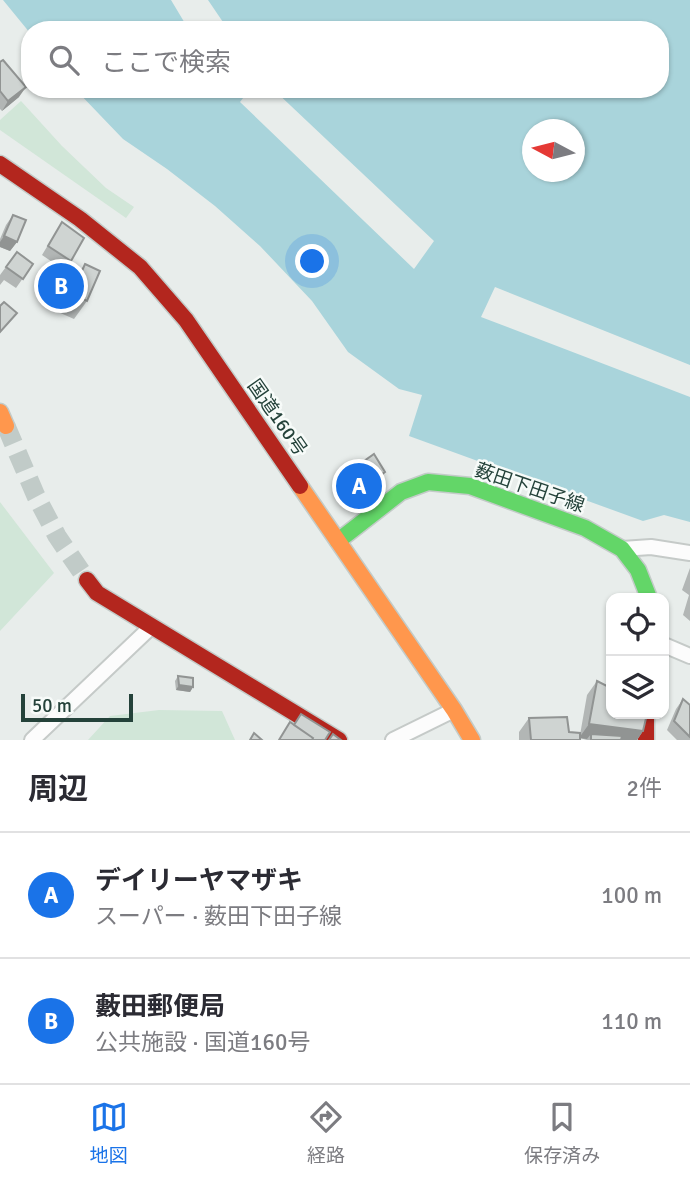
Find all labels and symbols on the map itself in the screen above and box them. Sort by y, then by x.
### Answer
north arrow [522,119,585,182]
your location [295,244,329,278]
pin: B [38,260,84,312]
street label: 国道160号 [242,375,312,460]
street label: 薮田下田子線 [472,458,587,518]
pin: A [336,460,382,512]
scale bar [21,691,133,723]

